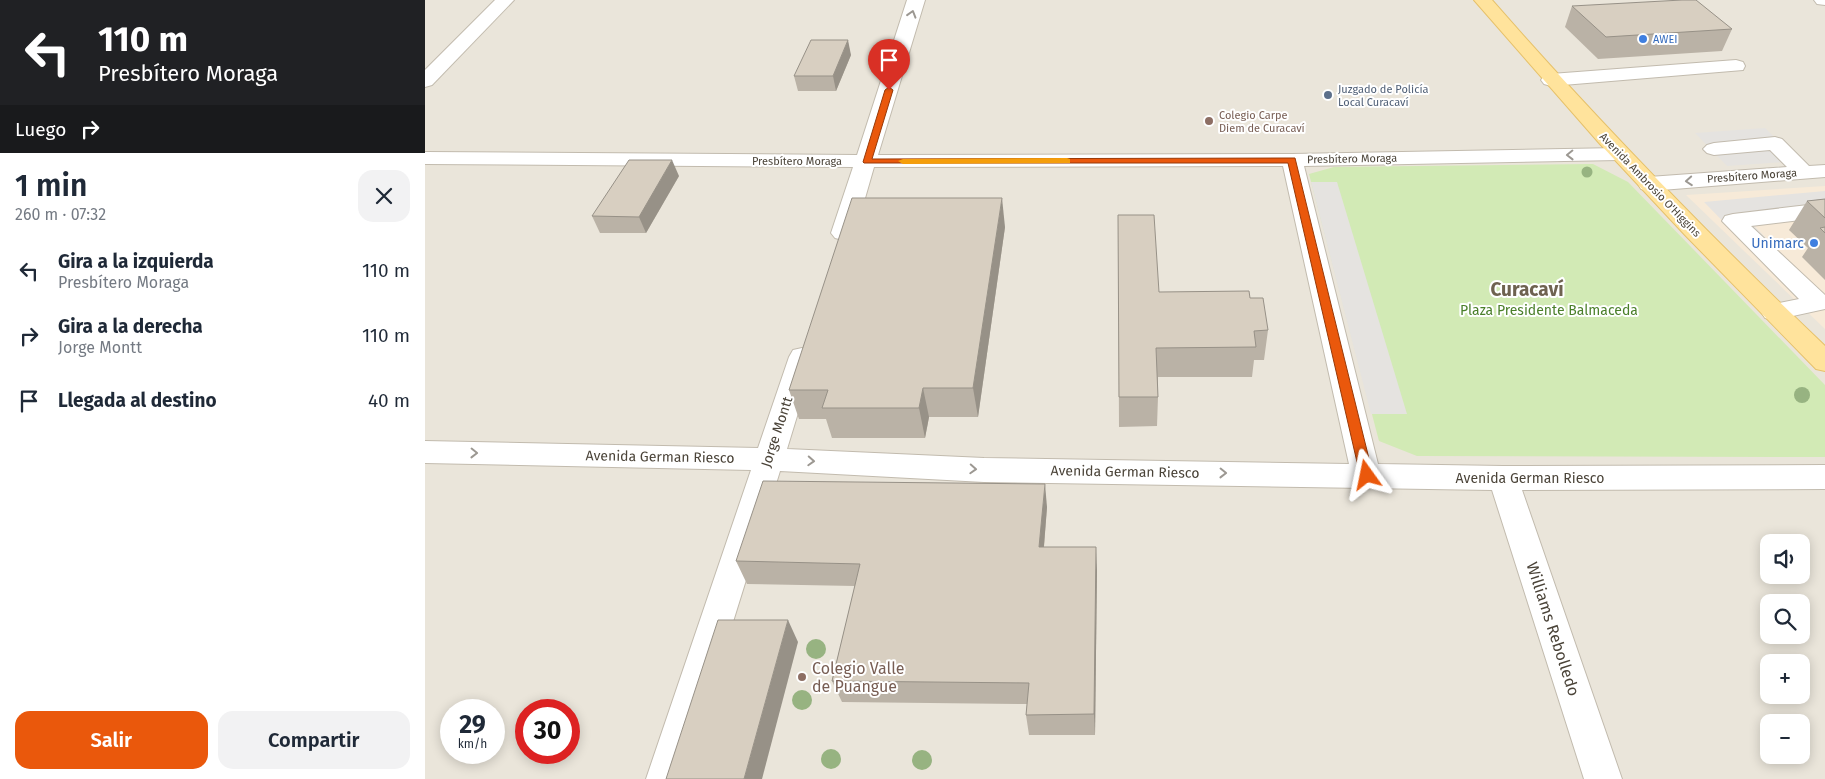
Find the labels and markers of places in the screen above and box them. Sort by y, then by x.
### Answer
marker: AWEI [1637,33,1649,45]
place label: AWEI [1653,33,1678,46]
pin [868,39,910,90]
place label: Juzgado de Policía Local Curacaví [1338,83,1429,109]
marker: Juzgado de Policía Local Curacaví [1322,89,1334,101]
place label: Colegio Carpe Diem de Curacaví [1219,109,1305,135]
marker: Colegio Carpe Diem de Curacaví [1203,115,1215,127]
place label: Unimarc [1751,235,1804,252]
marker: Unimarc [1808,237,1820,249]
place label: Colegio Valle de Puangue [812,659,905,696]
marker: Colegio Valle de Puangue [796,671,808,683]

